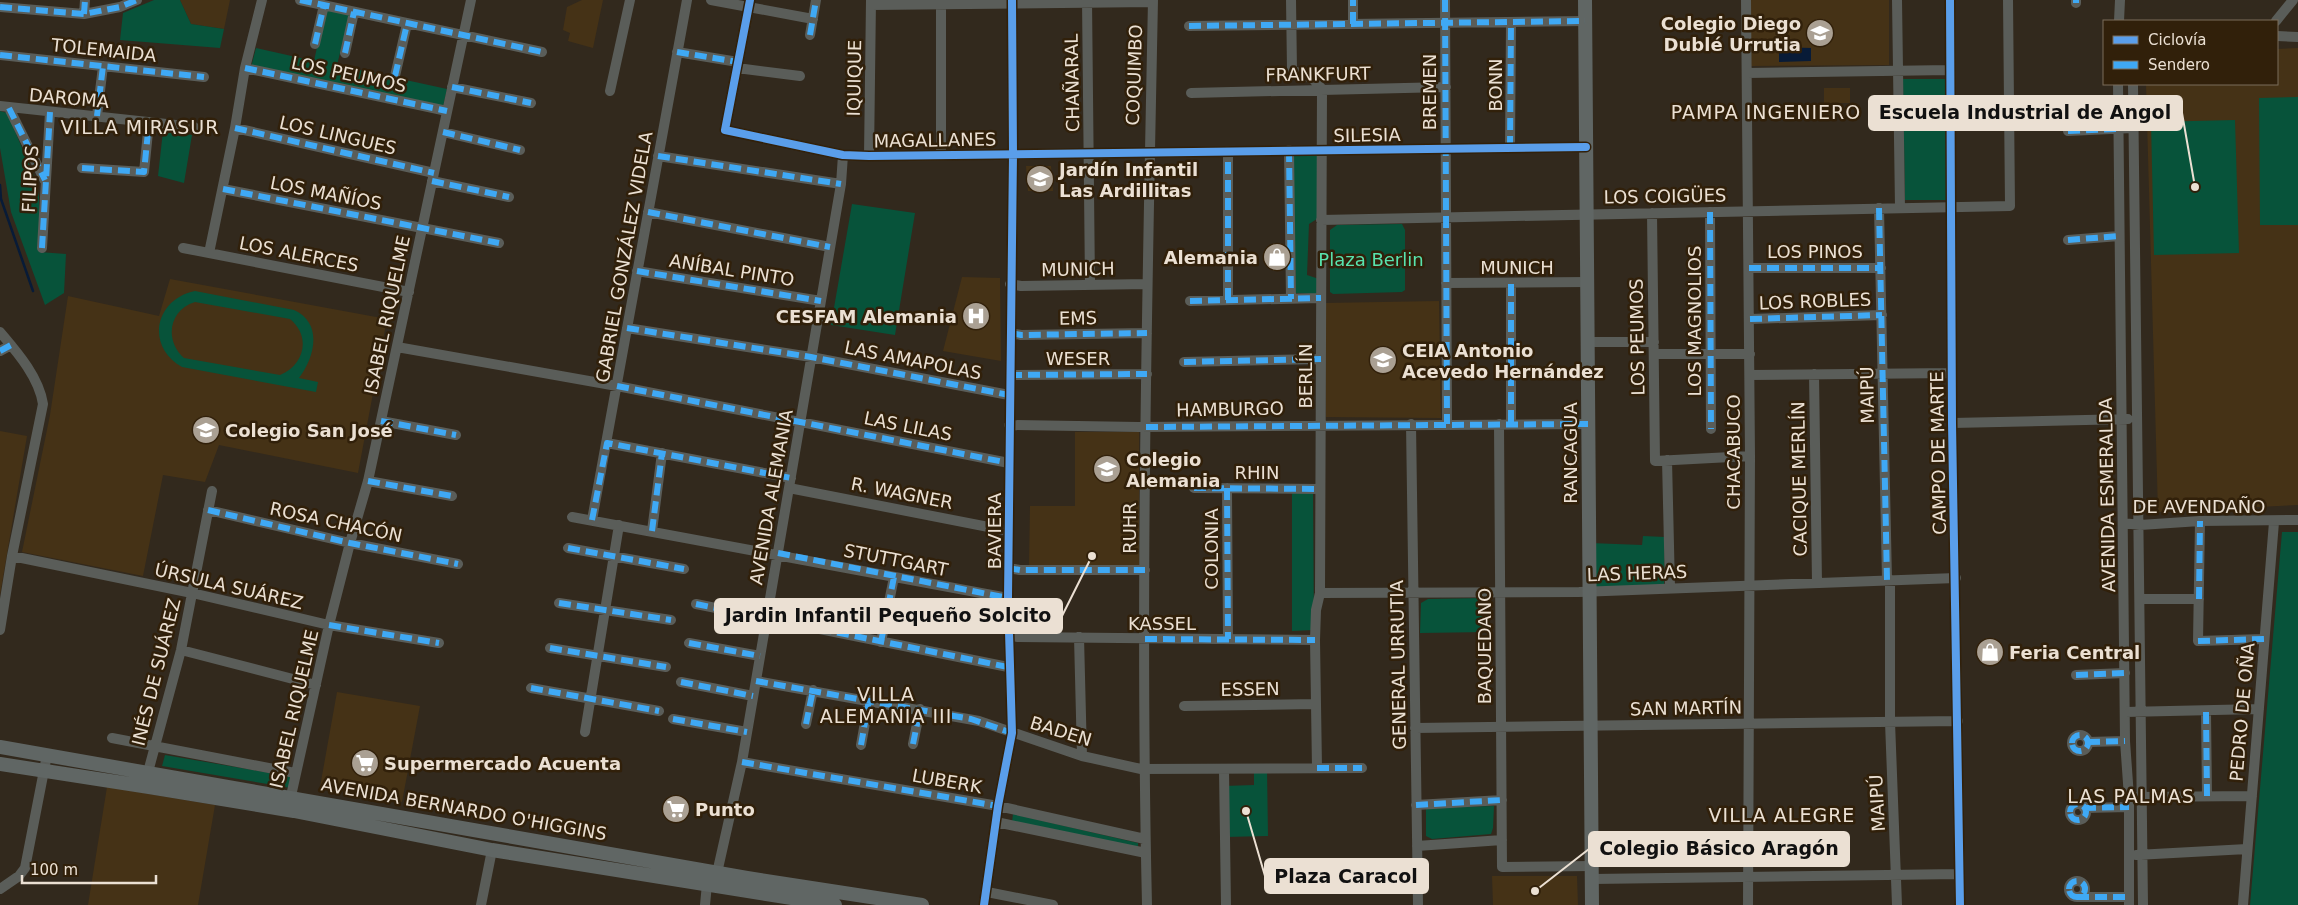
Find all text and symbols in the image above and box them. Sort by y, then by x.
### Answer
place label: Colegio Diego Dublé Urrutia [1661,13,1801,55]
school or university icon: Colegio Diego Dublé Urrutia [1805,18,1835,48]
legend [2103,20,2278,85]
street label: COQUIMBO [1122,24,1146,126]
text: Ciclovía [2148,31,2206,49]
street label: TOLEMAIDA [49,34,158,66]
street label: CHAÑARAL [1061,34,1083,132]
street label: IQUIQUE [843,39,865,117]
street label: LOS PEUMOS [289,52,409,96]
street label: BREMEN [1419,54,1440,130]
text: Sendero [2148,56,2210,74]
street label: BONN [1485,58,1506,112]
street label: FRANKFURT [1265,63,1372,85]
street label: DAROMA [28,84,111,112]
callout: Escuela Industrial de Angol [1869,96,2182,130]
district label: PAMPA INGENIERO [1671,101,1861,123]
text: Escuela Industrial de Angol [1879,101,2171,123]
street label: LOS LINGUES [277,111,399,159]
district label: VILLA MIRASUR [61,116,219,138]
street label: SILESIA [1333,124,1401,146]
street label: MAGALLANES [873,128,997,152]
street label: GABRIEL GONZÁLEZ VIDELA [592,129,657,384]
street label: FILIPOS [18,145,42,213]
place label: Jardín Infantil Las Ardillitas [1057,159,1198,201]
school or university icon: Jardín Infantil Las Ardillitas [1025,164,1055,194]
street label: LOS MAÑÍOS [269,172,383,214]
street label: LOS COIGÜES [1603,184,1727,208]
street label: LOS ALERCES [237,232,361,276]
street label: ISABEL RIQUELME [360,233,414,397]
street label: LOS PINOS [1767,241,1863,262]
shop icon: Alemania [1262,242,1292,272]
street label: LOS MAGNOLIOS [1684,246,1705,396]
place label: Alemania [1164,247,1258,268]
park label: Plaza Berlin [1318,249,1424,270]
street label: ANÍBAL PINTO [668,250,796,290]
street label: MUNICH [1480,257,1554,278]
street label: MUNICH [1041,258,1115,280]
street label: LOS PEUMOS [1625,278,1649,396]
street label: LOS ROBLES [1758,289,1872,313]
hospital icon: CESFAM Alemania [961,301,991,331]
place label: CESFAM Alemania [776,306,957,327]
street label: EMS [1059,307,1097,329]
street label: LAS AMAPOLAS [843,336,983,384]
place label: CEIA Antonio Acevedo Hernández [1402,340,1604,382]
street label: BERLÍN [1295,343,1316,409]
school or university icon: CEIA Antonio Acevedo Hernández [1368,345,1398,375]
street label: WESER [1046,348,1110,369]
street label: MAIPÚ [1856,366,1878,424]
street label: CAMPO DE MARTE [1926,371,1950,535]
street label: CHACABUCO [1723,394,1744,510]
street label: AVENIDA ESMERALDA [2095,397,2119,593]
street label: HAMBURGO [1176,398,1284,420]
street label: CACIQUE MERLÍN [1787,401,1811,557]
street label: RANCAGUA [1560,402,1581,504]
street label: AVENIDA ALEMANIA [745,407,797,586]
street label: LAS LILAS [862,407,954,445]
school or university icon: Colegio San José [191,415,221,445]
place label: Colegio San José [225,420,393,441]
place label: Colegio Alemania [1126,449,1220,491]
school or university icon: Colegio Alemania [1092,454,1122,484]
street label: RHIN [1235,462,1279,483]
street label: R. WAGNER [849,473,955,513]
street label: BAVIERA [984,492,1005,569]
street label: DE AVENDAÑO [2133,496,2265,517]
street label: ROSA CHACÓN [268,498,404,546]
street label: RUHR [1119,502,1140,554]
street label: COLONIA [1201,508,1222,590]
street label: STUTTGART [842,540,951,581]
street label: ÚRSULA SUÁREZ [153,559,305,613]
street label: LAS HERAS [1587,561,1687,585]
street label: GENERAL URRUTIA [1386,579,1410,750]
street label: BAQUEDANO [1474,588,1495,704]
street label: INÉS DE SUÁREZ [128,596,184,748]
callout: Jardin Infantil Pequeño Solcito [715,599,1062,633]
text: Jardin Infantil Pequeño Solcito [723,604,1051,626]
street label: KASSEL [1128,613,1196,634]
street label: ISABEL RIQUELME [266,628,322,790]
shop icon: Feria Central [1975,637,2005,667]
street label: PEDRO DE OÑA [2225,641,2259,782]
place label: Feria Central [2009,642,2140,663]
street label: ESSEN [1220,678,1280,700]
district label: VILLA ALEMANIA III [820,683,952,727]
street label: SAN MARTÍN [1630,697,1742,719]
street label: BADEN [1028,712,1094,750]
supermarket icon: Supermercado Acuenta [350,748,380,778]
place label: Supermercado Acuenta [384,753,621,774]
street label: LUBERK [911,765,985,798]
street label: AVENIDA BERNARDO O'HIGGINS [320,774,608,844]
street label: MAIPÚ [1865,774,1889,832]
district label: LAS PALMAS [2067,785,2195,807]
supermarket icon: Punto [661,794,691,824]
place label: Punto [695,799,755,820]
district label: VILLA ALEGRE [1709,804,1855,826]
callout: Colegio Básico Aragón [1589,832,1849,866]
text: Colegio Básico Aragón [1599,837,1839,859]
scale bar [22,852,156,884]
callout: Plaza Caracol [1265,859,1428,893]
text: 100 m [30,861,78,879]
text: Plaza Caracol [1274,865,1418,887]

